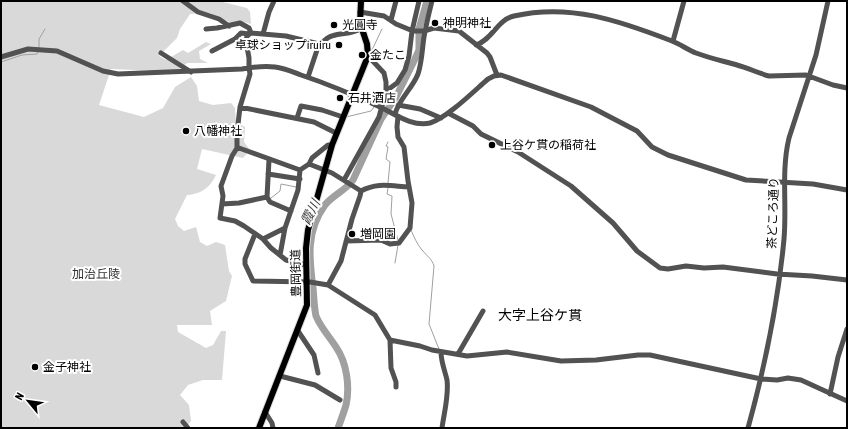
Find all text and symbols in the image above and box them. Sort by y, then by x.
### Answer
place label: 神明神社 [443,16,491,30]
place label: 光圓寺 [342,18,378,32]
marker: 神明神社 [430,18,440,28]
marker: 光圓寺 [329,20,339,30]
place label: 卓球ショップiruiru [235,38,331,52]
marker: 卓球ショップiruiru [334,40,344,50]
place label: 金たこ [370,48,406,62]
marker: 金たこ [357,50,367,60]
place label: 石井酒店 [348,91,396,105]
marker: 石井酒店 [335,93,345,103]
place label: 八幡神社 [194,124,242,138]
marker: 八幡神社 [181,126,191,136]
place label: 上谷ケ貫の稲荷社 [500,138,596,152]
marker: 上谷ケ貫の稲荷社 [487,140,497,150]
street label: 茶どころ通り [765,177,781,249]
water label: 霞川 [298,195,324,227]
place label: 増岡園 [360,227,396,241]
marker: 増岡園 [347,229,357,239]
street label: 豊岡街道 [289,249,303,297]
park label: 加治丘陵 [72,267,120,281]
district label: 大字上谷ケ貫 [498,307,582,323]
place label: 金子神社 [43,360,91,374]
marker: 金子神社 [30,362,40,372]
north arrow [8,381,48,421]
text: N [12,390,26,402]

